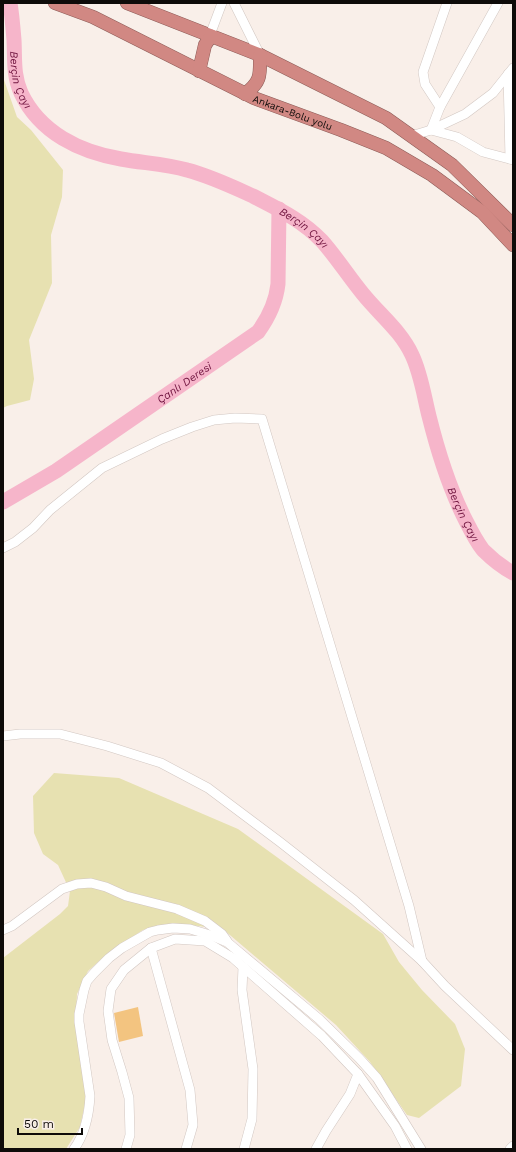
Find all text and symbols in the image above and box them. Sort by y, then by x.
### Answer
water label: Berçin Çayı [7,51,34,111]
street label: Ankara-Bolu yolu [251,93,334,132]
water label: Berçin Çayı [277,205,331,251]
water label: Çanlı Deresi [155,359,215,407]
water label: Berçin Çayı [445,485,482,545]
scale bar [18,1110,82,1136]
text: 50 m [24,1117,54,1131]

